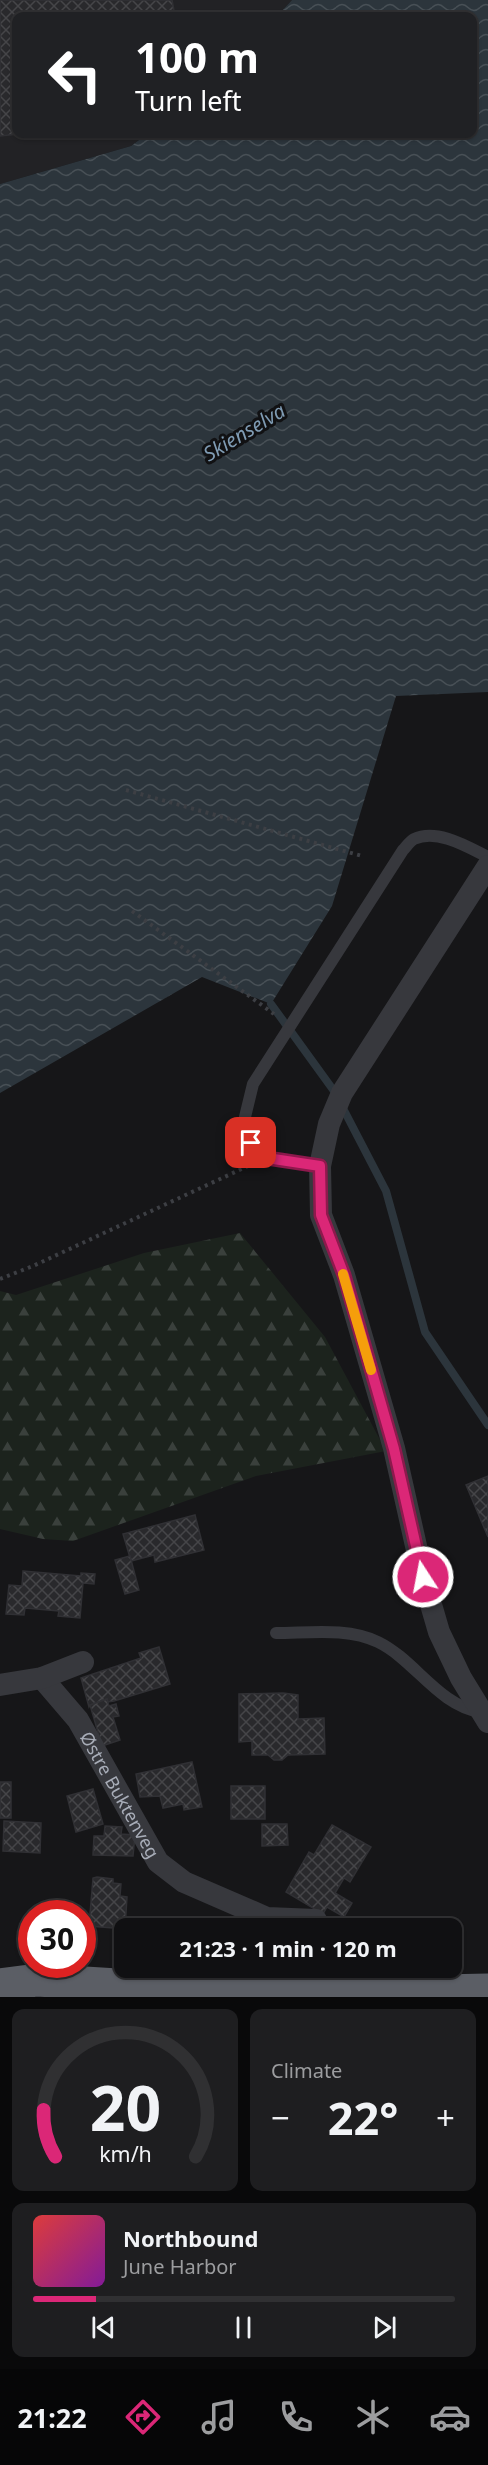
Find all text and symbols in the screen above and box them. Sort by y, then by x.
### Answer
text: 100 m [135,28,259,85]
icon: left [36,36,114,114]
text: Turn left [135,82,241,119]
water label: Skienselva [198,397,290,467]
pin [225,1117,276,1168]
icon: arrive [234,1126,267,1159]
position arrow [391,1545,455,1609]
street label: Østre Buktenveg [75,1727,165,1862]
speed limit sign: 30 [18,1900,96,1978]
text: 21:23 · 1 min · 120 m [179,1933,397,1963]
text: Climate [271,2057,342,2084]
text: 20 [89,2064,161,2149]
text: 22° [328,2087,398,2148]
text: − [271,2095,290,2140]
text: + [436,2095,455,2140]
text: km/h [99,2139,151,2168]
text: Northbound [123,2223,258,2253]
text: June Harbor [123,2253,237,2280]
icon: previous [87,2311,120,2344]
icon: pause [227,2311,260,2344]
icon: next [368,2311,401,2344]
icon: directions [122,2396,164,2438]
icon: music [198,2396,240,2438]
icon: phone [275,2396,317,2438]
icon: climate [352,2396,394,2438]
icon: car [429,2396,471,2438]
text: 21:22 [17,2399,87,2436]

